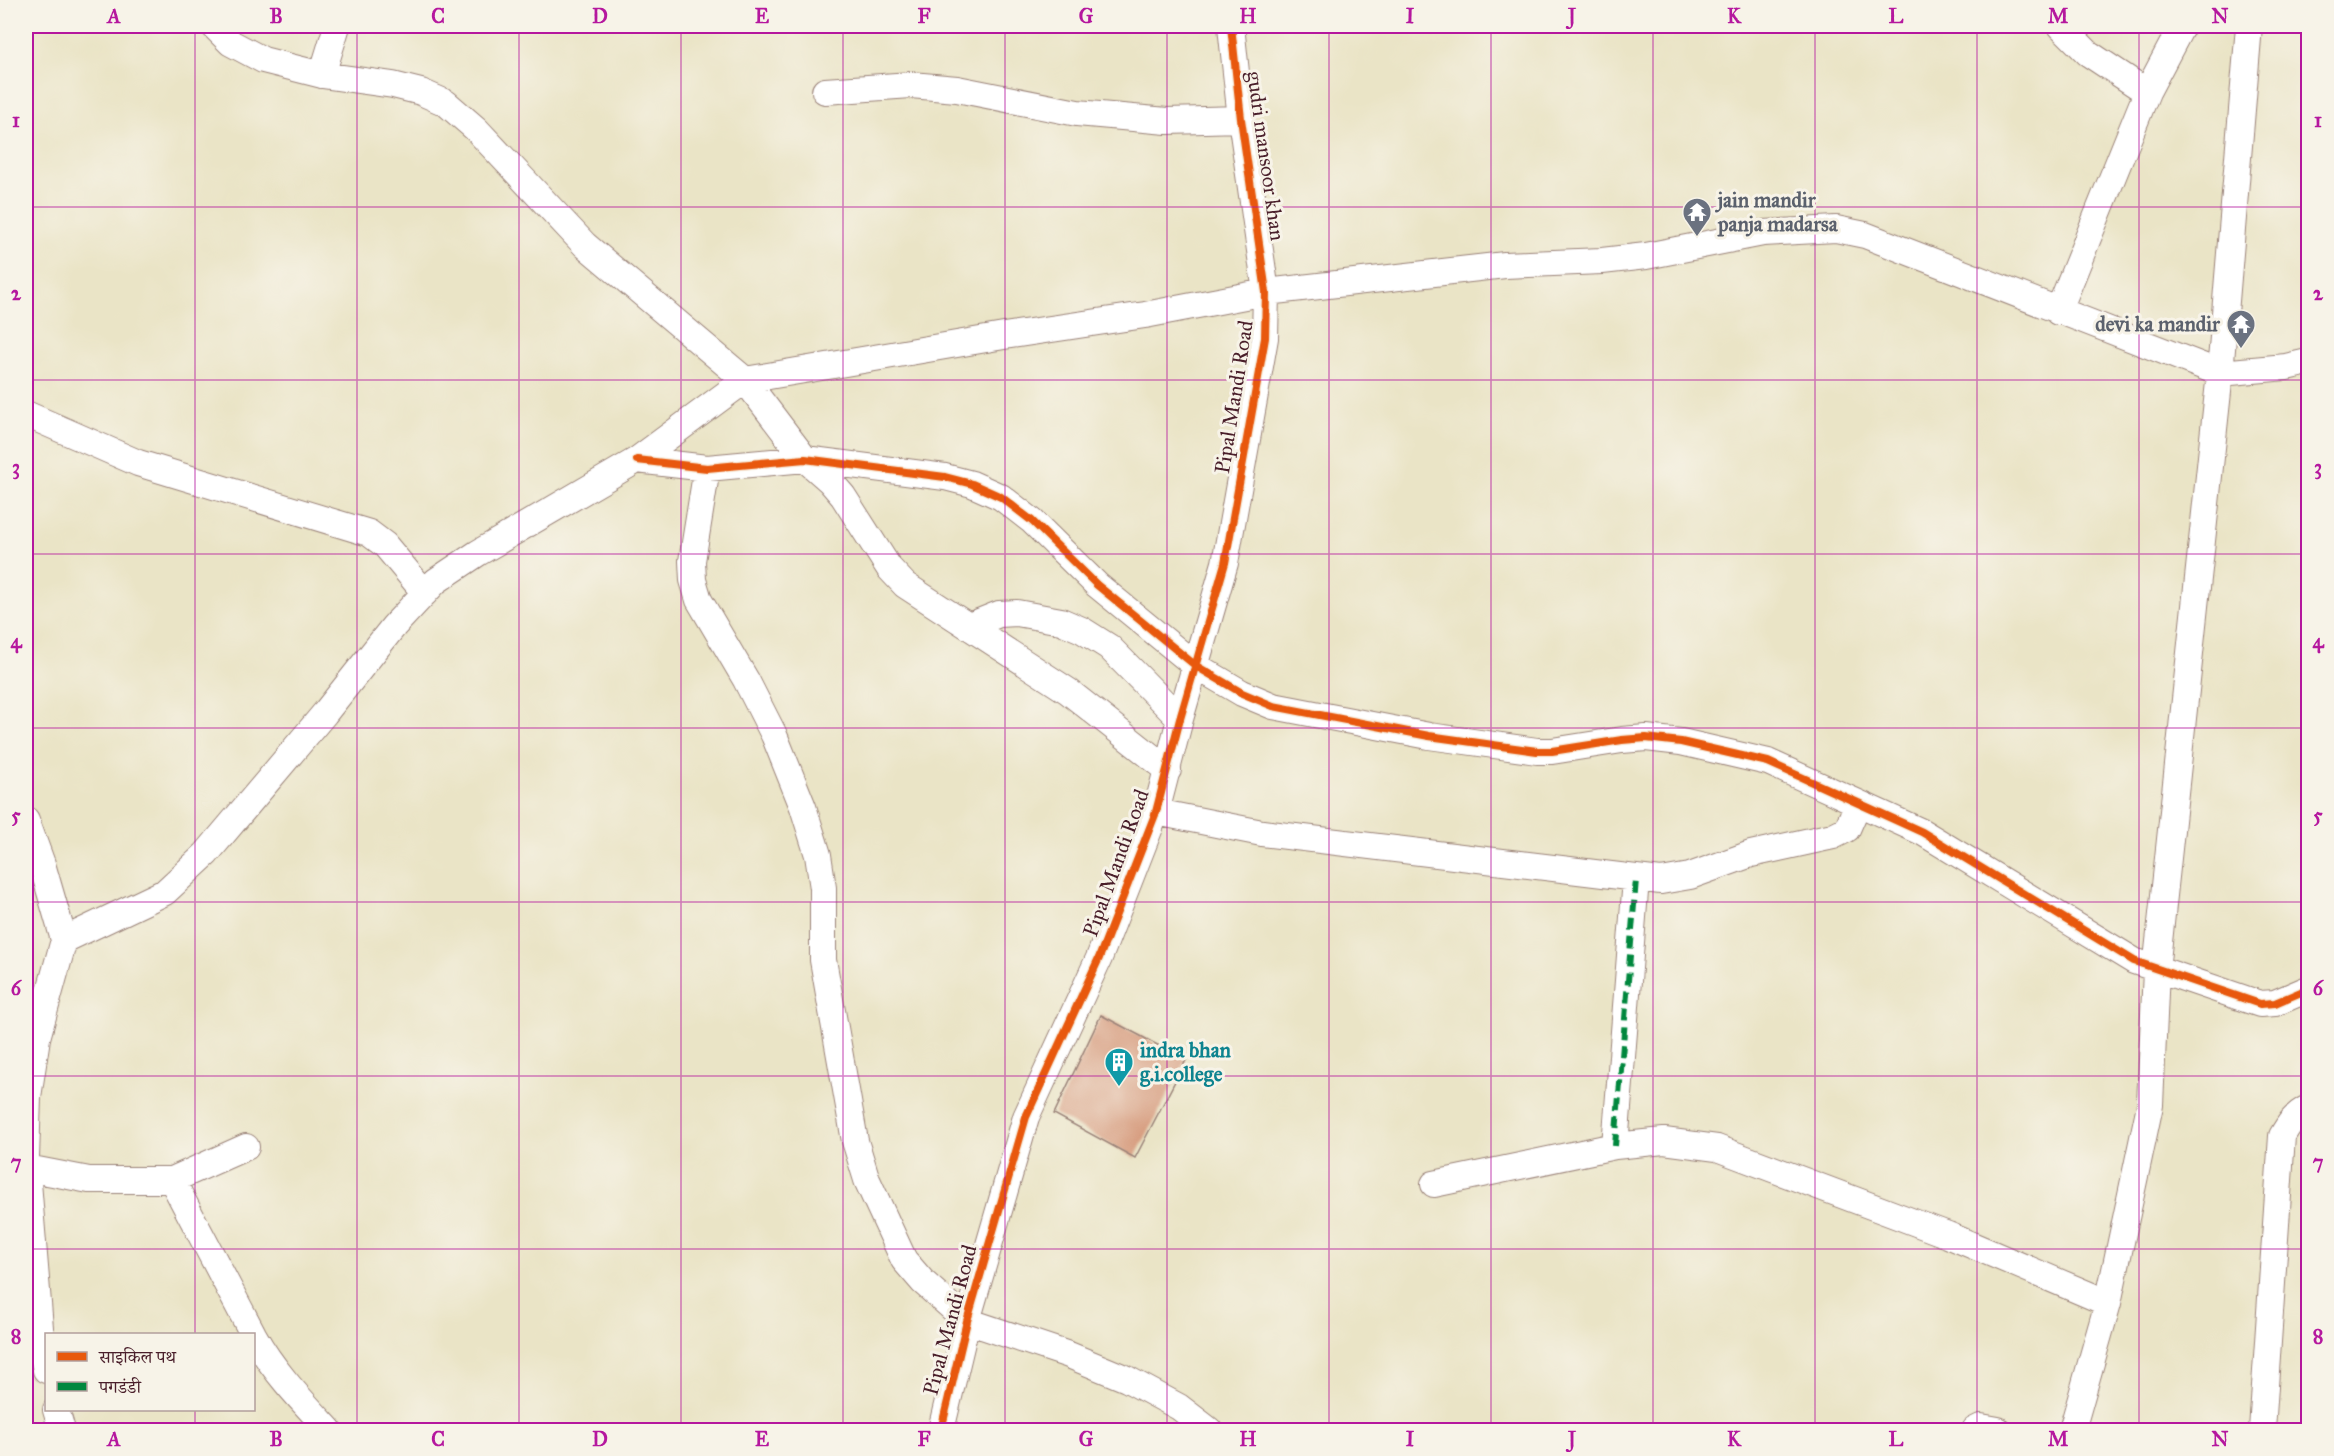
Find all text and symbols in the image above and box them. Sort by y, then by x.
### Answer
text: A [105,4,121,28]
text: B [269,4,283,28]
text: C [431,4,445,28]
text: D [592,4,608,28]
text: E [755,4,770,28]
text: F [917,4,931,28]
text: G [1079,4,1094,28]
text: H [1239,4,1257,28]
text: I [1406,4,1415,28]
text: J [1565,4,1577,30]
text: K [1727,4,1742,28]
text: L [1889,4,1904,28]
text: M [2048,4,2069,28]
text: N [2212,4,2229,28]
street label: gudri mansoor khan [1241,70,1291,242]
text: 1 [12,108,20,132]
text: 1 [2314,108,2322,132]
place label: jain mandir panja madarsa [1714,187,1839,237]
temple icon: jain mandir panja madarsa [1681,196,1713,238]
text: 2 [11,281,22,305]
text: 2 [2313,281,2324,305]
temple icon: devi ka mandir [2225,308,2257,350]
place label: devi ka mandir [2095,311,2221,337]
street label: Pipal Mandi Road [1209,318,1259,476]
text: 3 [12,455,20,480]
text: 3 [2314,455,2322,480]
text: 4 [10,629,22,654]
text: 4 [2312,629,2324,654]
street label: Pipal Mandi Road [1077,785,1155,940]
text: 5 [11,803,21,827]
text: 5 [2313,803,2323,827]
text: 6 [11,976,23,1000]
text: 6 [2313,976,2325,1000]
place label: indra bhan g.i.college [1140,1037,1232,1087]
building icon: indra bhan g.i.college [1103,1046,1135,1088]
text: 7 [11,1150,22,1174]
text: 7 [2313,1150,2324,1174]
street label: Pipal Mandi Road [917,1241,983,1398]
text: 8 [11,1324,21,1348]
text: 8 [2313,1324,2323,1348]
legend [45,1333,255,1411]
text: साइकिल पथ [98,1346,178,1368]
text: पगडंडी [98,1376,142,1398]
text: A [105,1427,121,1451]
text: B [269,1427,283,1451]
text: C [431,1427,445,1451]
text: D [592,1427,608,1451]
text: E [755,1427,770,1451]
text: F [917,1427,931,1451]
text: G [1079,1427,1094,1451]
text: H [1239,1427,1257,1451]
text: I [1406,1427,1415,1451]
text: J [1565,1427,1577,1453]
text: K [1727,1427,1742,1451]
text: L [1889,1427,1904,1451]
text: M [2048,1427,2069,1451]
text: N [2212,1427,2229,1451]

